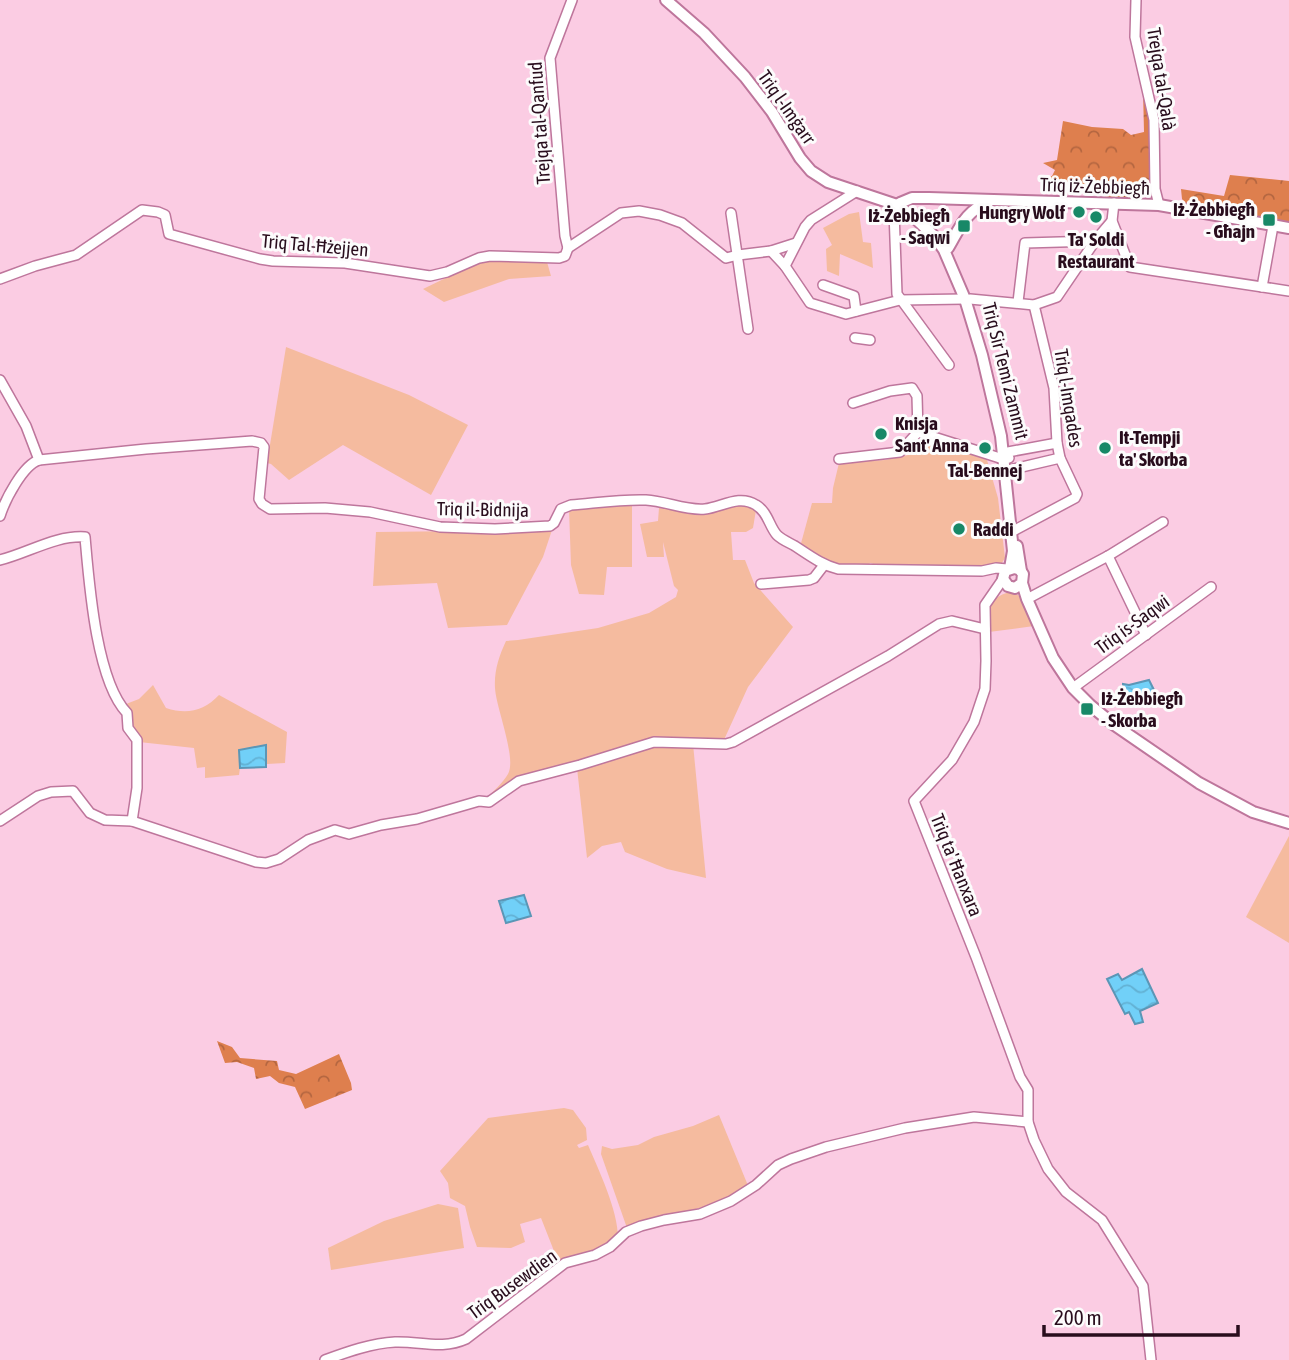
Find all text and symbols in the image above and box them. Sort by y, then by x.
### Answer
street label: Trejqa tal-Qalà [1143,26,1181,132]
street label: Trejqa tal-Qanfud [524,61,554,185]
street label: Triq l-Imġarr [754,66,821,148]
street label: Triq iż-Żebbiegħ [1039,173,1151,199]
place label: Iż-Żebbiegħ - Għajn [1173,198,1255,242]
place label: Hungry Wolf [979,201,1066,223]
place label: Iż-Żebbiegħ - Saqwi [868,204,950,248]
marker: Hungry Wolf [1071,204,1087,220]
marker: Ta' Soldi Restaurant [1088,209,1104,225]
marker: Iż-Żebbiegħ - Għajn [1261,212,1277,228]
marker: Iż-Żebbiegħ - Saqwi [956,218,972,234]
place label: Ta' Soldi Restaurant [1057,228,1135,272]
street label: Triq Tal-Ħżejjen [261,229,369,261]
street label: Triq Sir Temi Zammit [978,300,1034,442]
street label: Triq l-Imqades [1050,347,1088,449]
place label: Knisja Sant' Anna [895,412,969,456]
marker: Knisja Sant' Anna [873,426,889,442]
place label: It-Tempji ta' Skorba [1118,426,1188,470]
marker: Tal-Bennej [977,440,993,456]
marker: It-Tempji ta' Skorba [1097,440,1113,456]
place label: Tal-Bennej [948,459,1022,481]
street label: Triq il-Bidnija [437,497,529,521]
place label: Raddi [973,518,1014,540]
marker: Raddi [951,521,967,537]
street label: Triq is-Saqwi [1091,590,1173,658]
place label: Iż-Żebbiegħ - Skorba [1101,687,1183,731]
marker: Iż-Żebbiegħ - Skorba [1079,701,1095,717]
street label: Triq ta' Ħanxara [926,811,988,919]
street label: Triq Busewdien [463,1244,561,1324]
scale bar [1044,1294,1238,1338]
text: 200 m [1054,1305,1102,1329]

